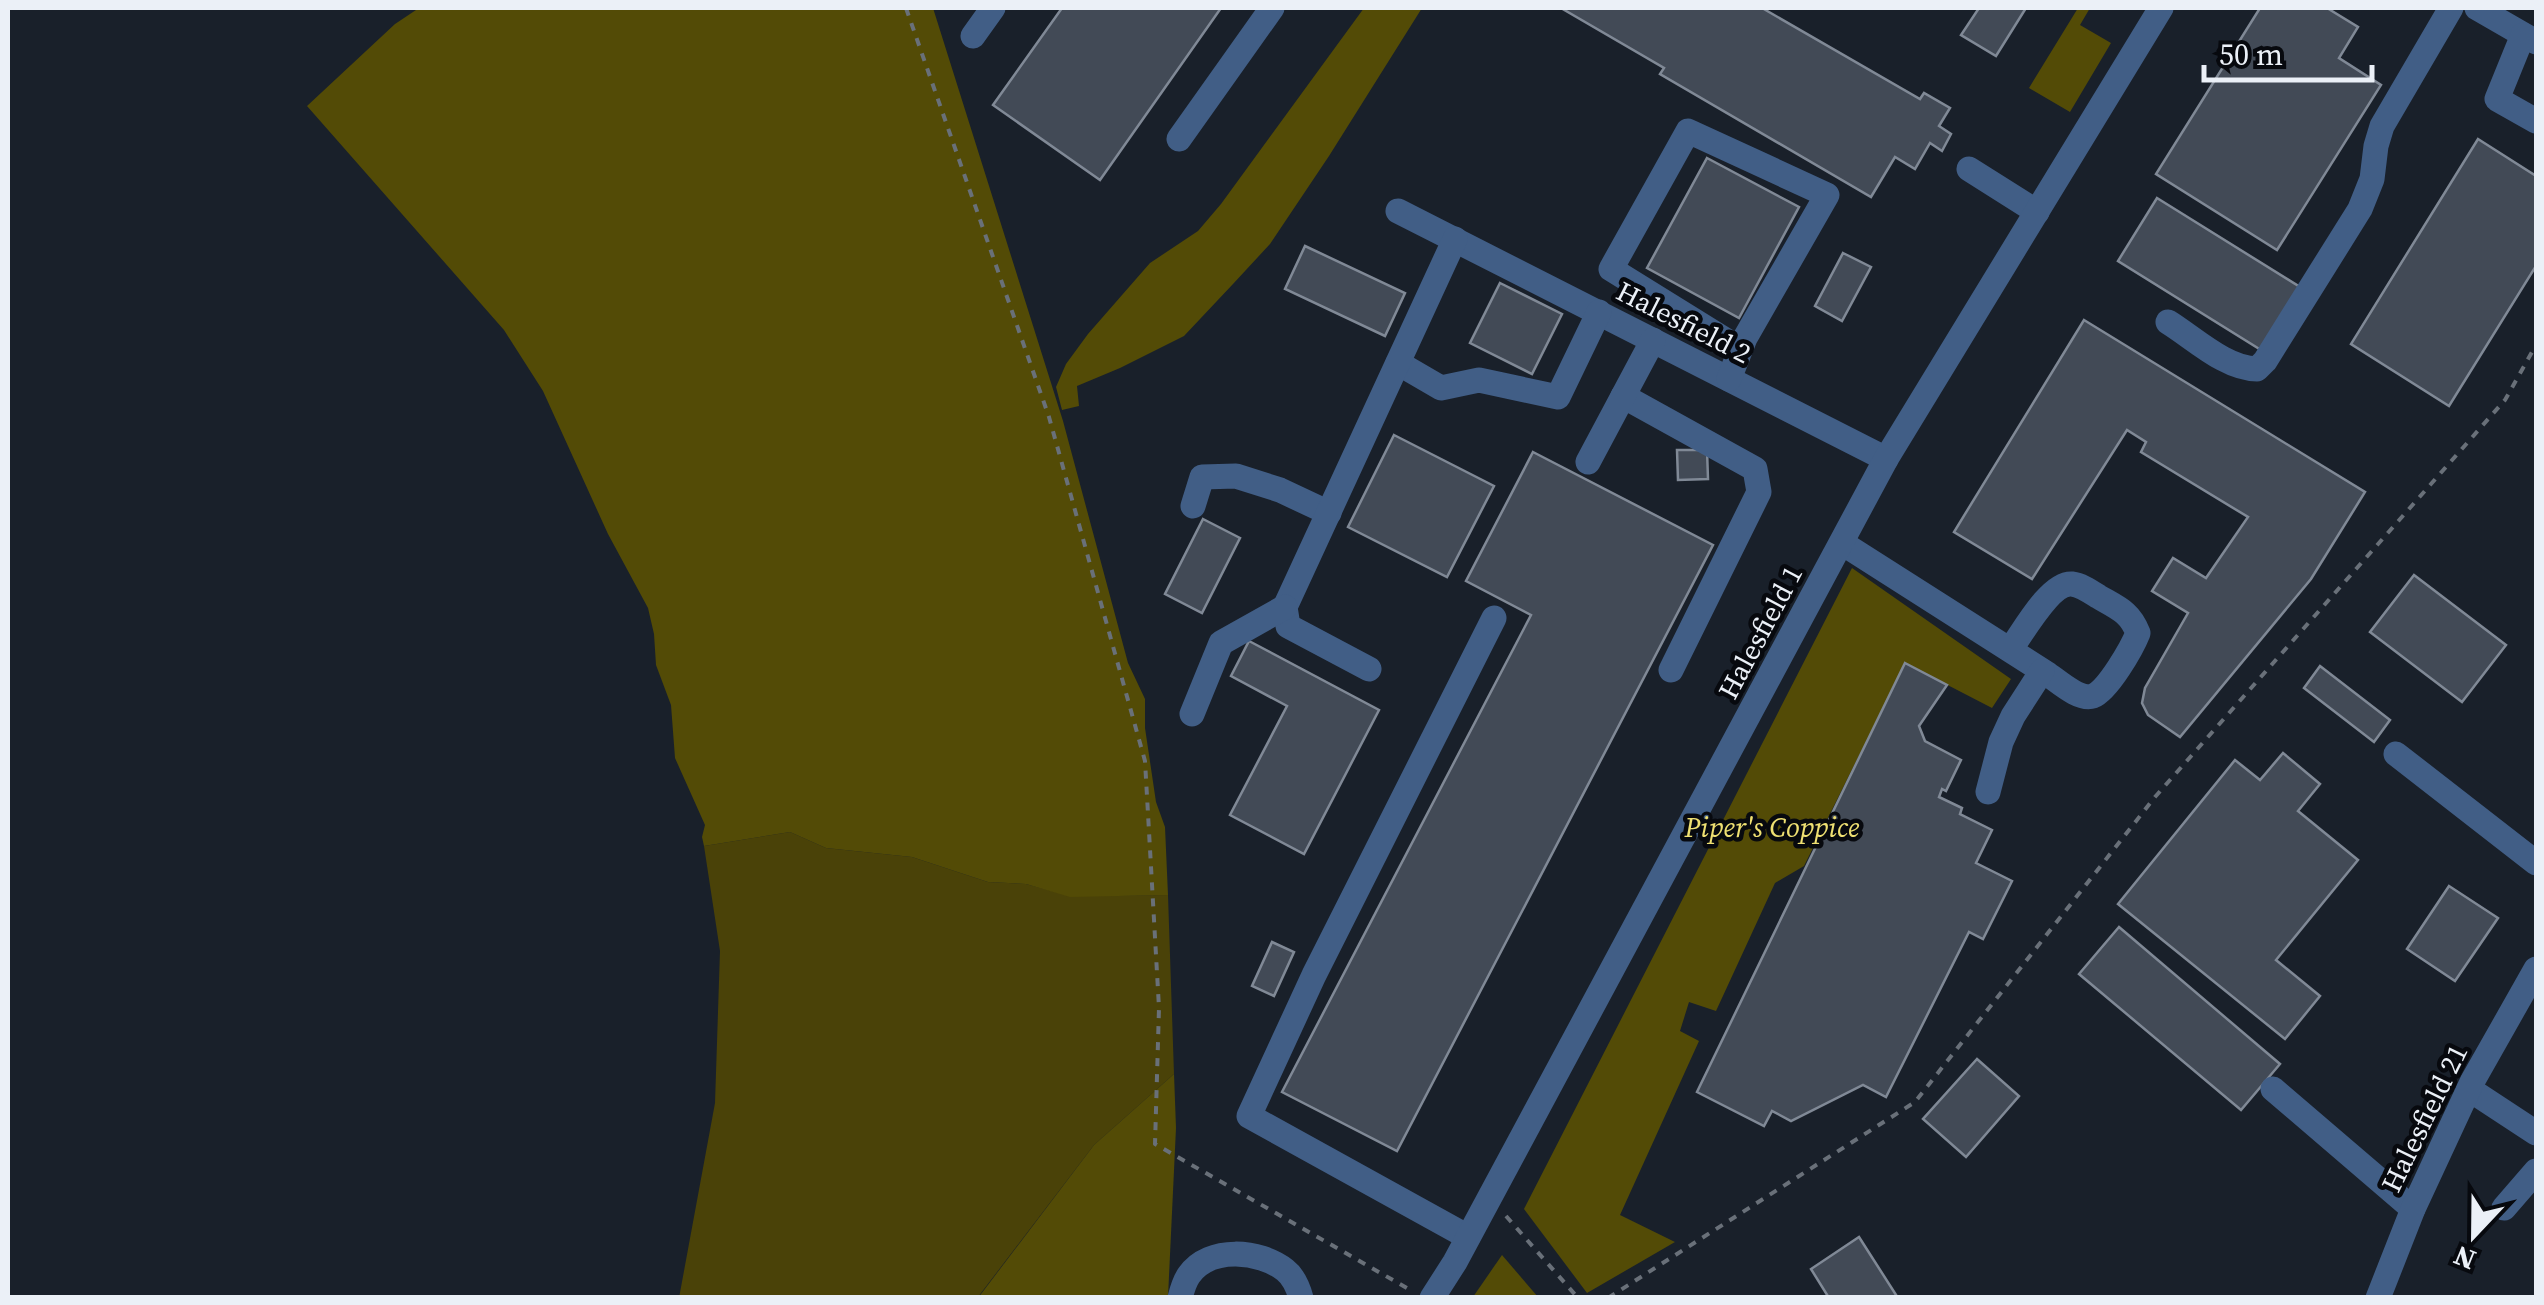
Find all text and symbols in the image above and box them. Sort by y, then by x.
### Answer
scale bar [2204,20,2372,82]
text: 50 m [2219,34,2283,75]
street label: Halesfield 2 [1610,272,1758,372]
street label: Halesfield 1 [1709,559,1811,705]
park label: Piper's Coppice [1684,808,1860,846]
street label: Halesfield 21 [2372,1038,2476,1198]
north arrow [2424,1185,2524,1285]
text: N [2448,1237,2481,1280]

